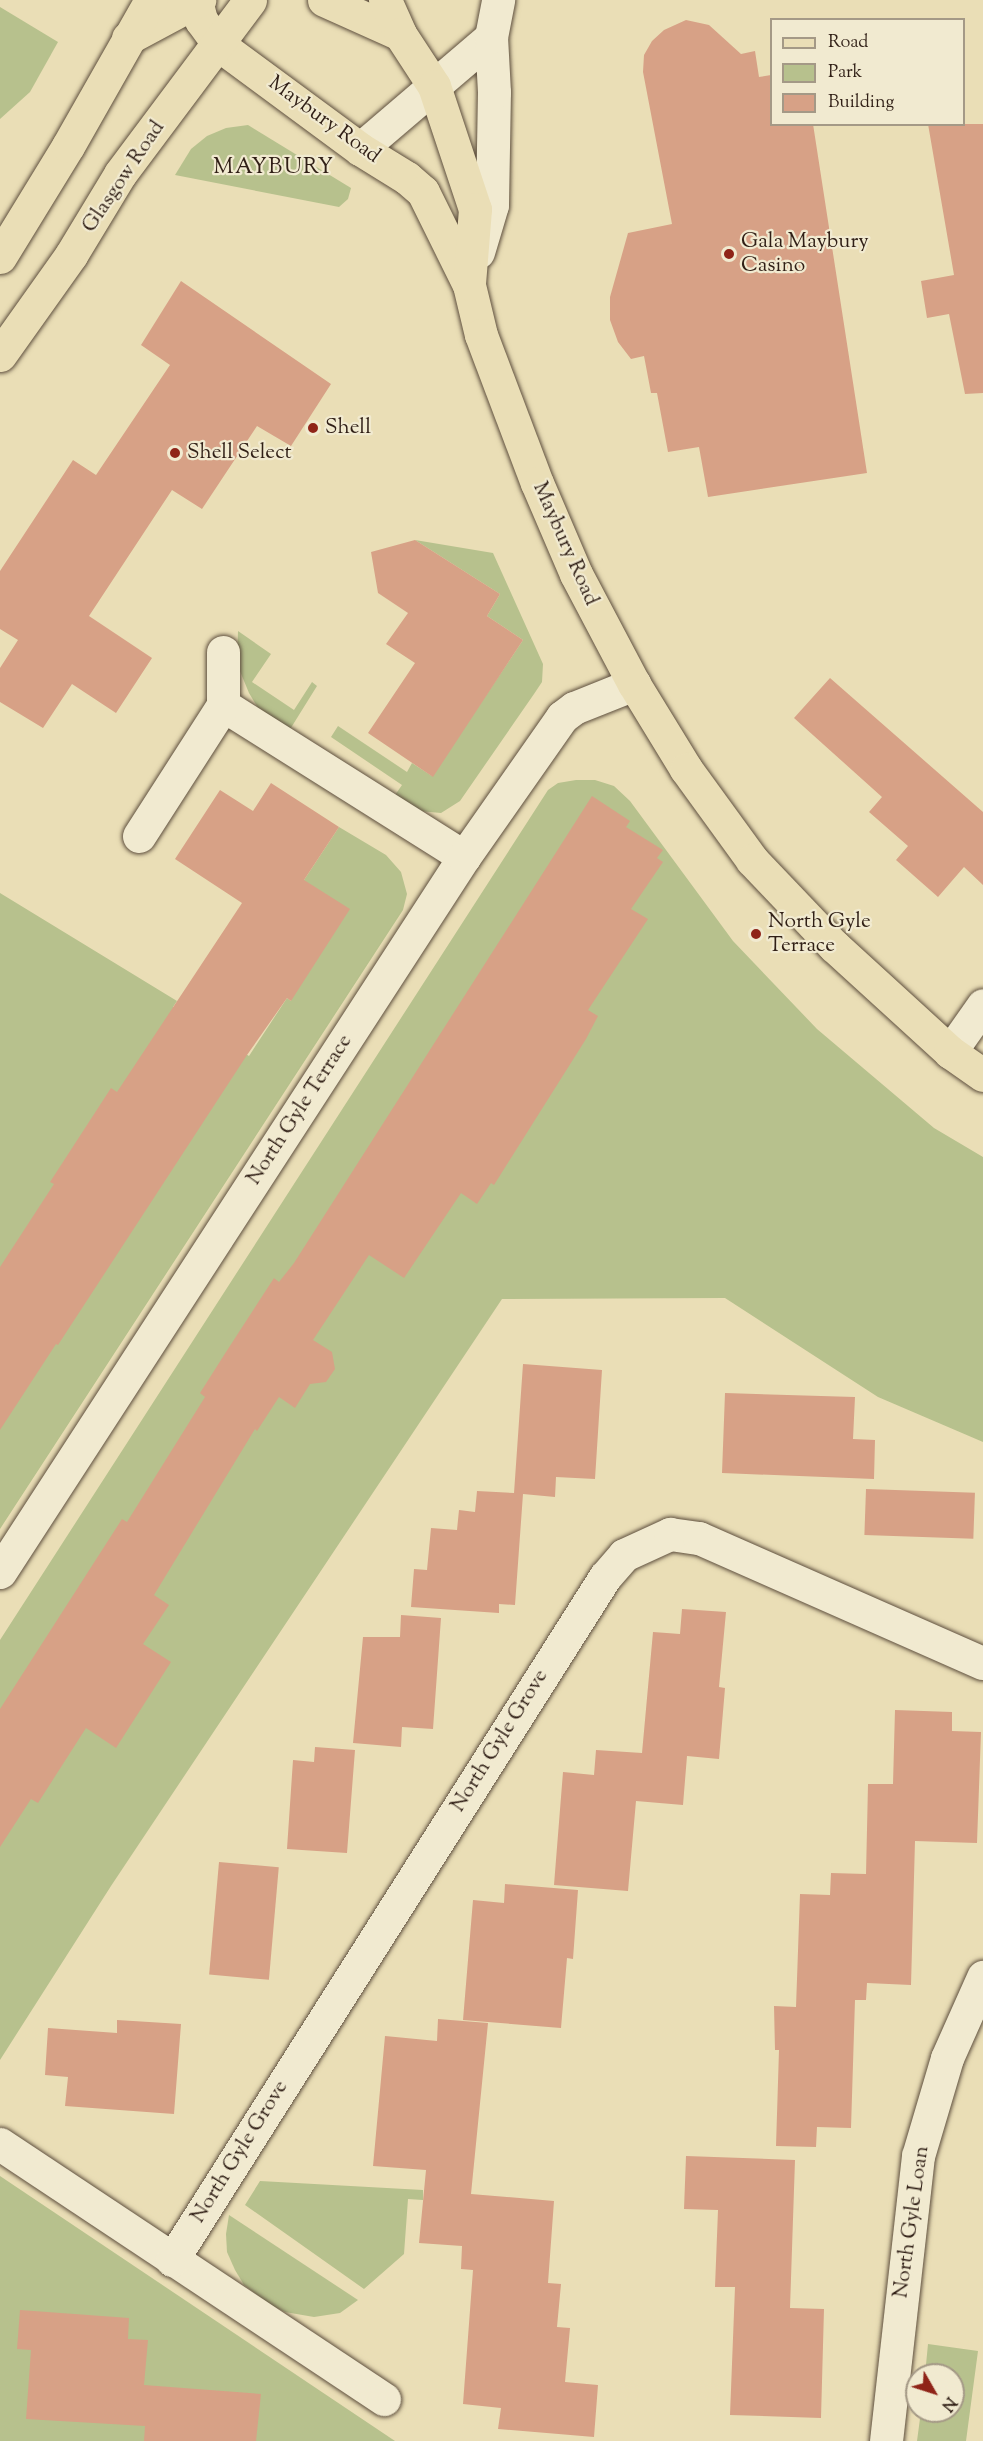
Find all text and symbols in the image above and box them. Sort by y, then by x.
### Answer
legend [770,18,965,126]
text: Road [828,30,868,56]
text: Park [828,60,862,86]
street label: Maybury Road [263,71,385,169]
text: Building [828,90,894,116]
street label: Glasgow Road [77,116,171,238]
district label: MAYBURY [213,156,335,182]
place label: Gala Maybury Casino [741,229,869,279]
marker: Gala Maybury Casino [722,247,736,261]
place label: Shell [325,415,371,441]
marker: Shell [306,421,320,435]
place label: Shell Select [187,440,292,466]
marker: Shell Select [168,446,182,460]
street label: Maybury Road [527,478,603,610]
place label: North Gyle Terrace [768,909,871,959]
marker: North Gyle Terrace [749,927,763,941]
street label: North Gyle Terrace [242,1030,358,1190]
street label: North Gyle Grove [446,1665,554,1817]
street label: North Gyle Grove [186,2076,294,2228]
street label: North Gyle Loan [889,2144,935,2300]
north arrow [905,2363,965,2423]
text: N [935,2391,961,2416]

